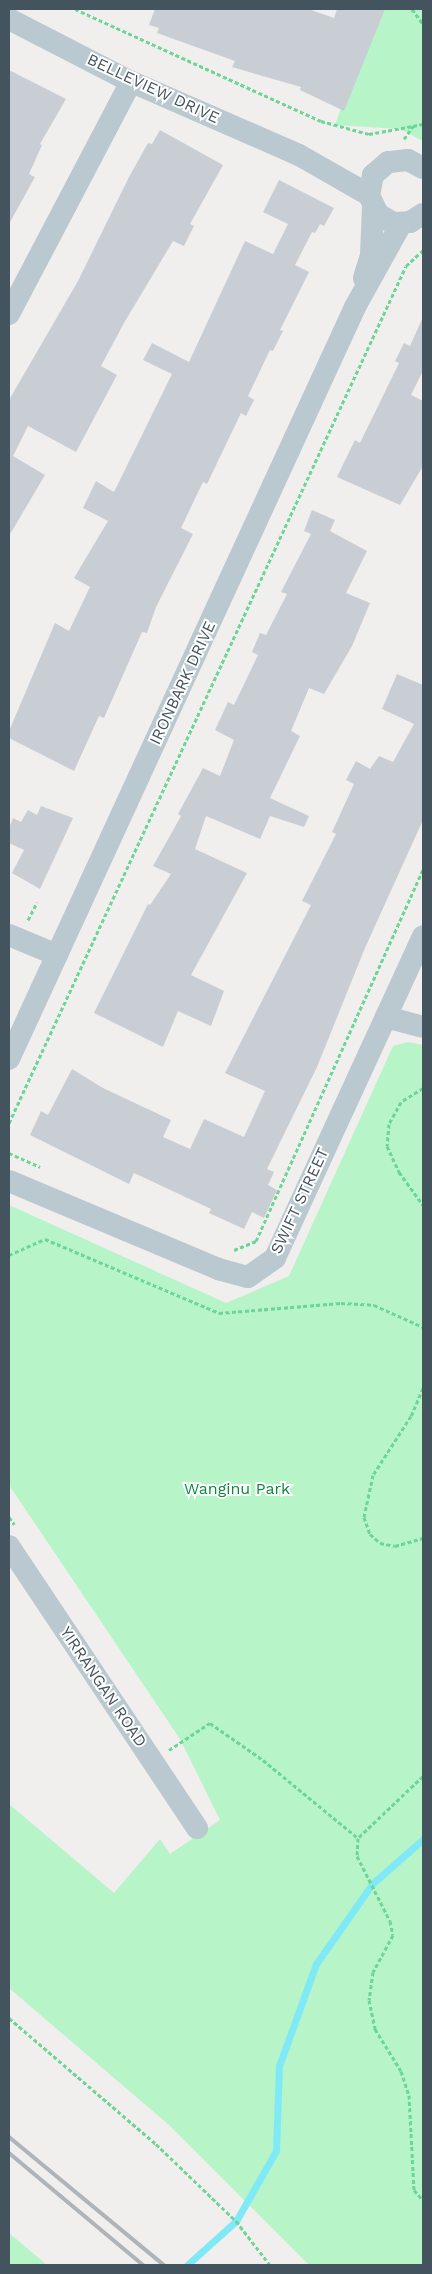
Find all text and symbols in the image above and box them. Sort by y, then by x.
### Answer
street label: BELLEVIEW DRIVE [84,50,222,128]
street label: IRONBARK DRIVE [146,618,220,748]
street label: SWIFT STREET [267,1145,333,1257]
park label: Wanginu Park [184,1479,290,1499]
street label: YIRRANGAN ROAD [56,1623,150,1751]

